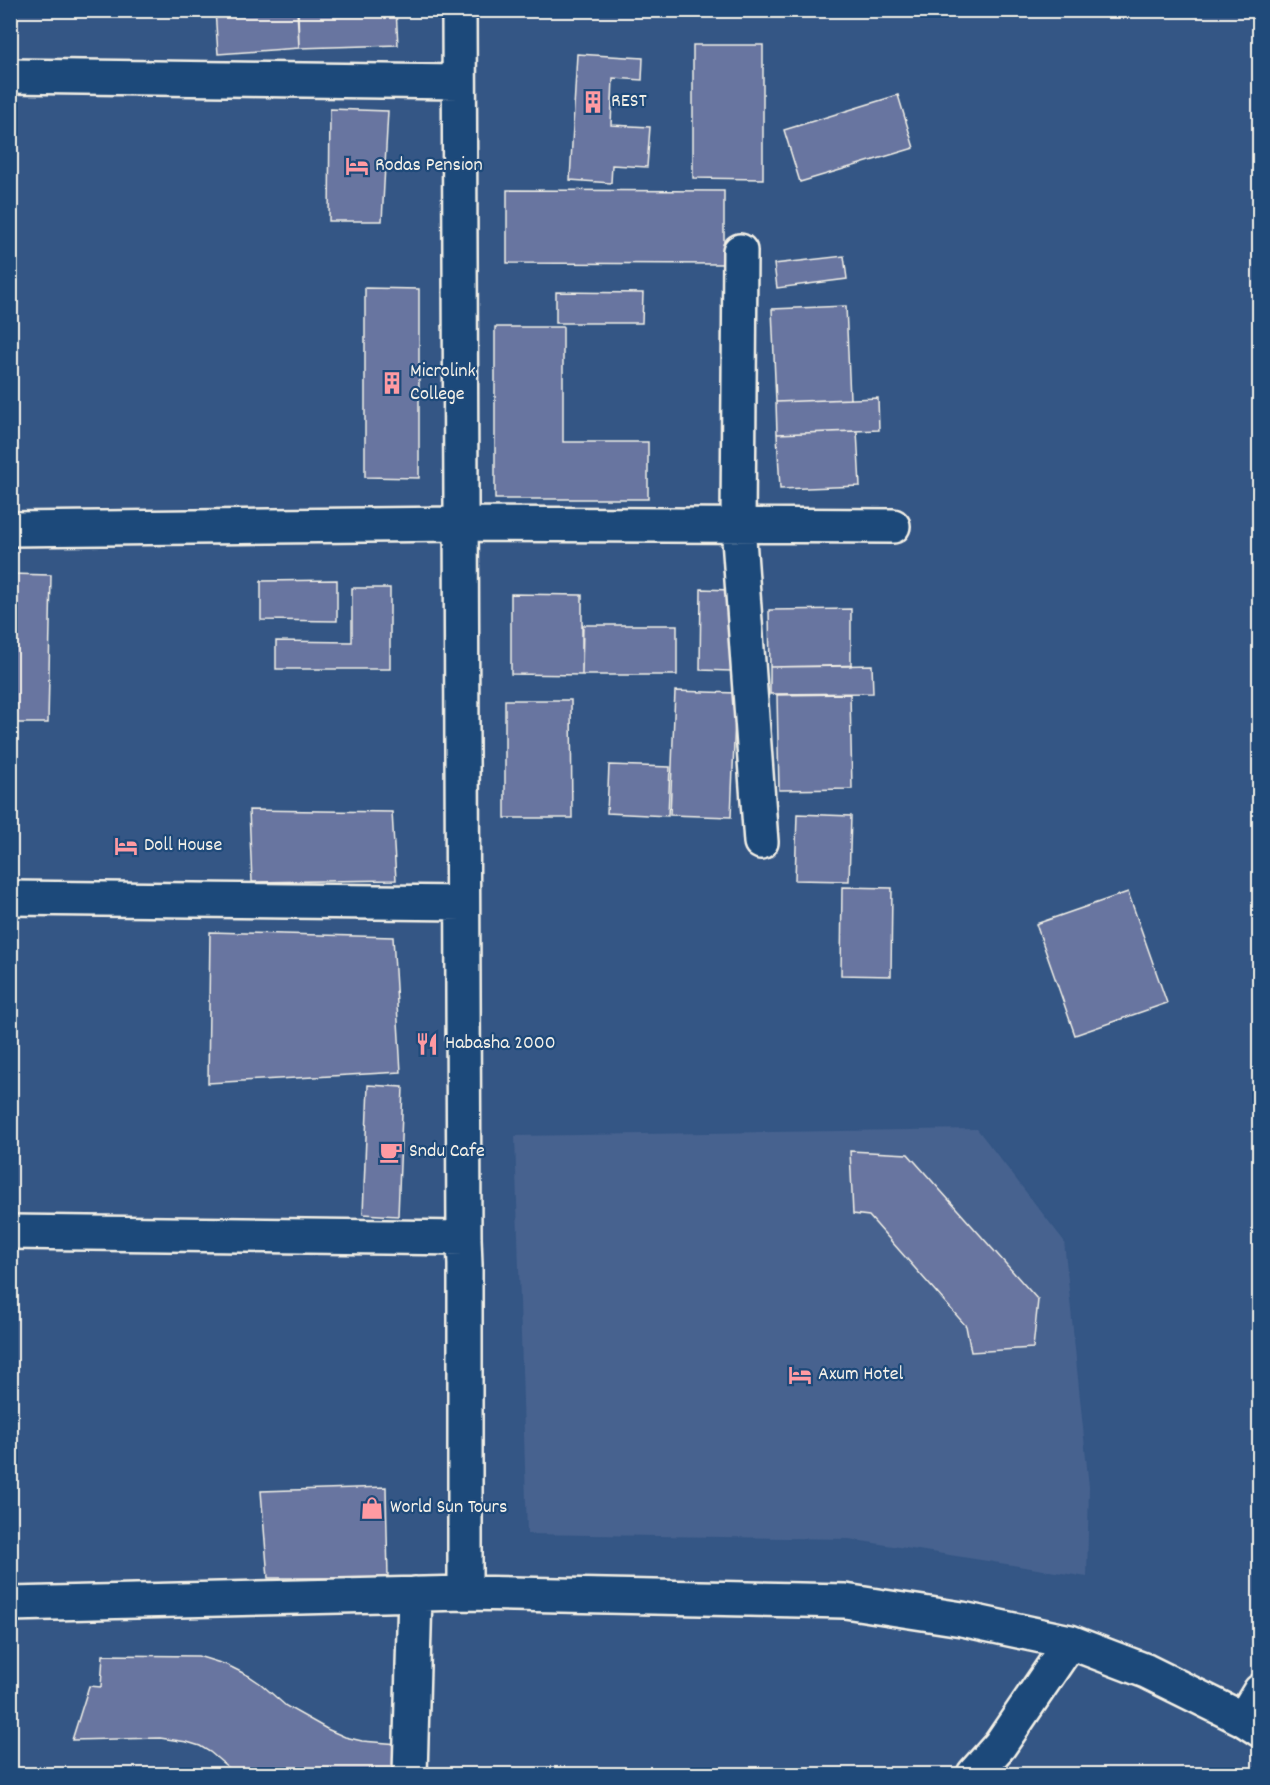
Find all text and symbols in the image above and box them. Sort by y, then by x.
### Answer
place label: REST [611,88,647,116]
building icon: REST [580,89,606,115]
place label: Rodas Pension [375,152,483,180]
hotel icon: Rodas Pension [344,153,370,179]
place label: Microlink College [410,358,476,409]
building icon: Microlink College [379,370,405,396]
place label: Doll House [144,832,222,860]
hotel icon: Doll House [113,833,139,859]
place label: Habasha 2000 [445,1030,556,1058]
restaurant icon: Habasha 2000 [414,1031,440,1057]
place label: Sndu Cafe [409,1138,485,1166]
cafe icon: Sndu Cafe [378,1139,404,1165]
place label: Axum Hotel [818,1361,904,1389]
hotel icon: Axum Hotel [787,1362,813,1388]
place label: World Sun Tours [390,1494,507,1522]
shop icon: World Sun Tours [359,1495,385,1521]

